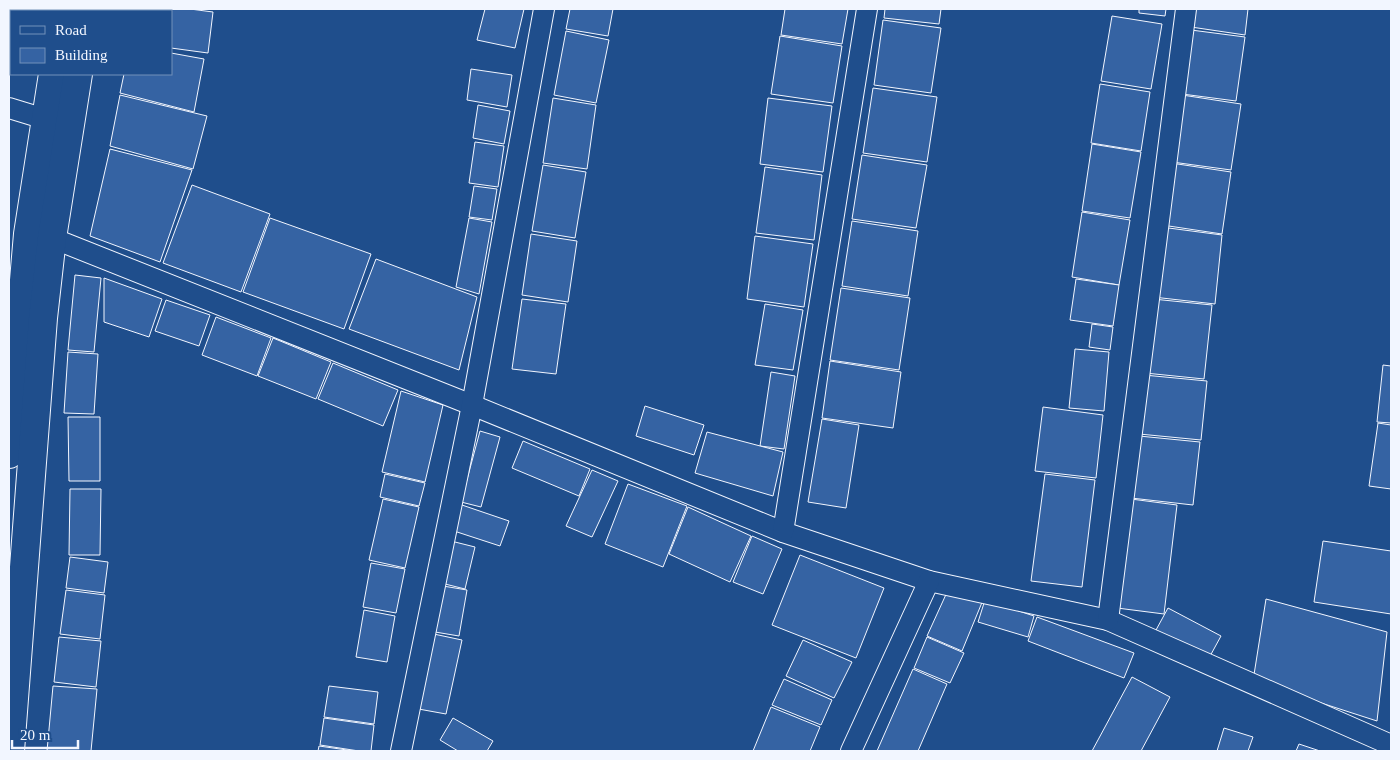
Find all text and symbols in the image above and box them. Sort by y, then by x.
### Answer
legend [10,10,172,75]
text: Road [55,22,87,38]
text: Building [55,47,108,63]
scale bar [12,718,79,750]
text: 20 m [20,727,51,743]

